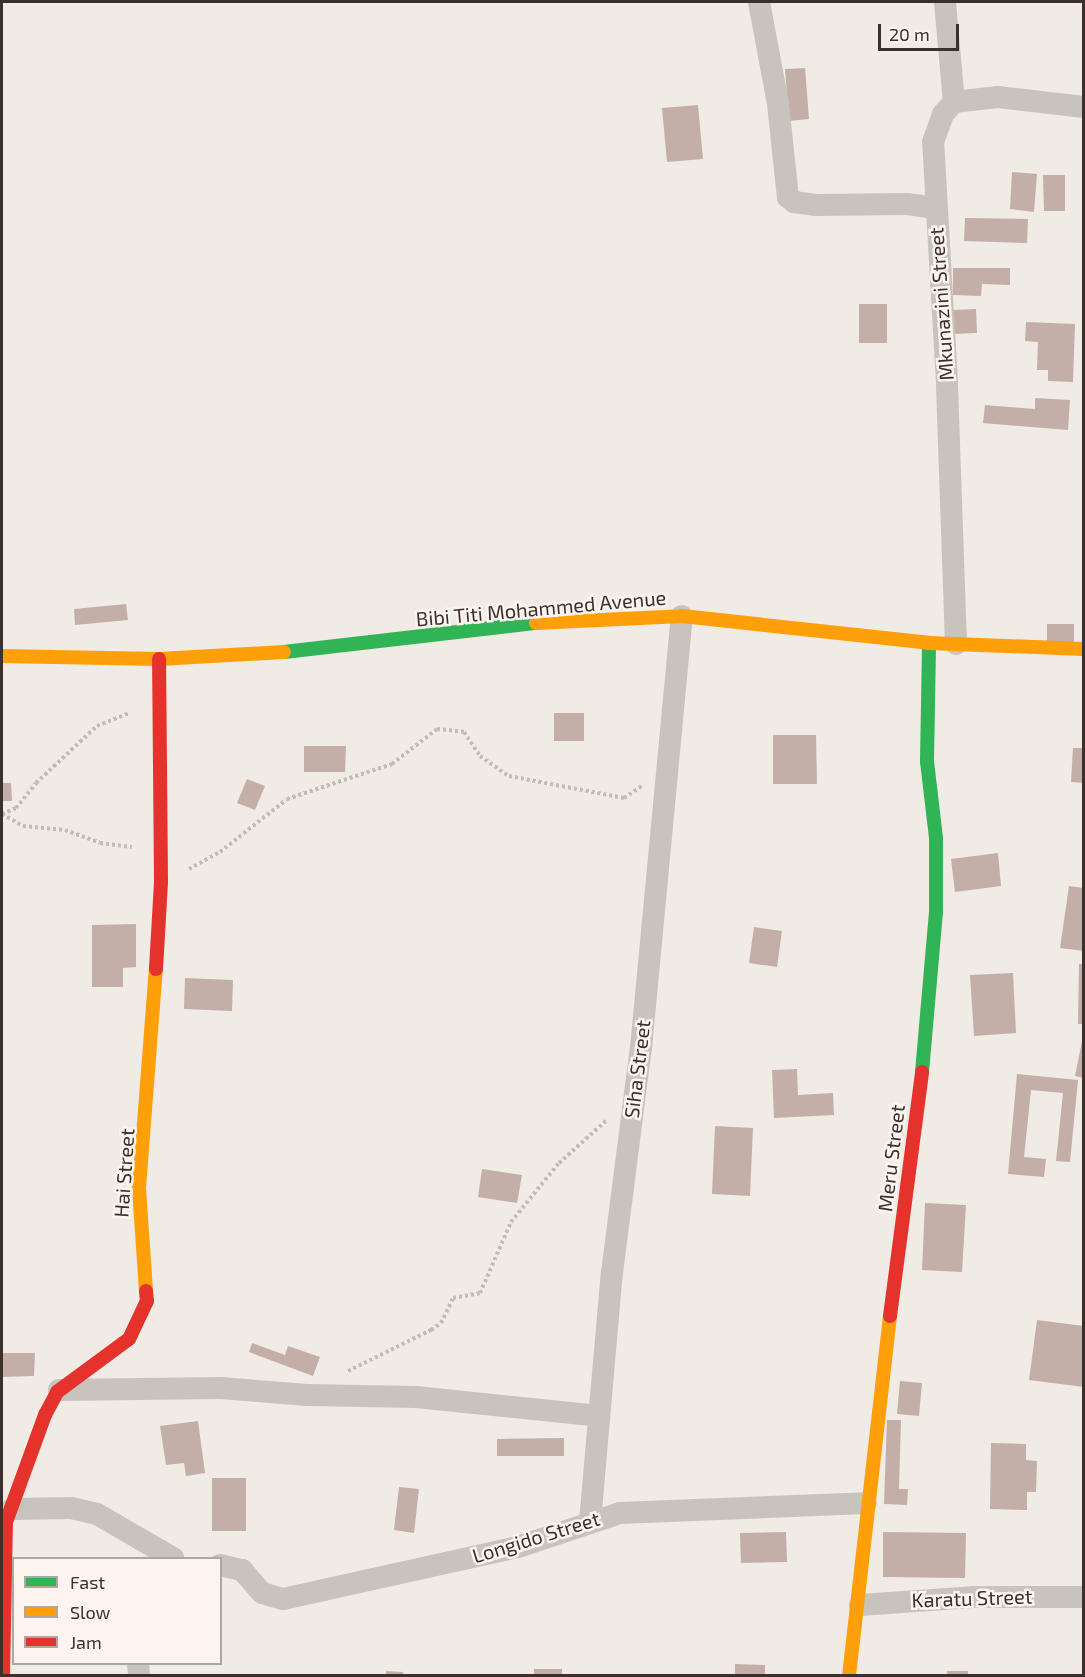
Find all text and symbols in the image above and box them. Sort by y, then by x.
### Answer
scale bar [881,12,962,50]
text: 20 m [889,23,930,45]
street label: Mkunazini Street [924,227,958,381]
street label: Bibi Titi Mohammed Avenue [414,585,668,631]
street label: Siha Street [619,1018,655,1120]
street label: Meru Street [873,1103,909,1213]
street label: Hai Street [109,1128,139,1218]
street label: Longido Street [469,1506,603,1568]
legend [12,1557,222,1665]
text: Fast [70,1571,105,1593]
street label: Karatu Street [911,1584,1033,1612]
text: Slow [70,1601,110,1623]
text: Jam [70,1631,102,1653]

